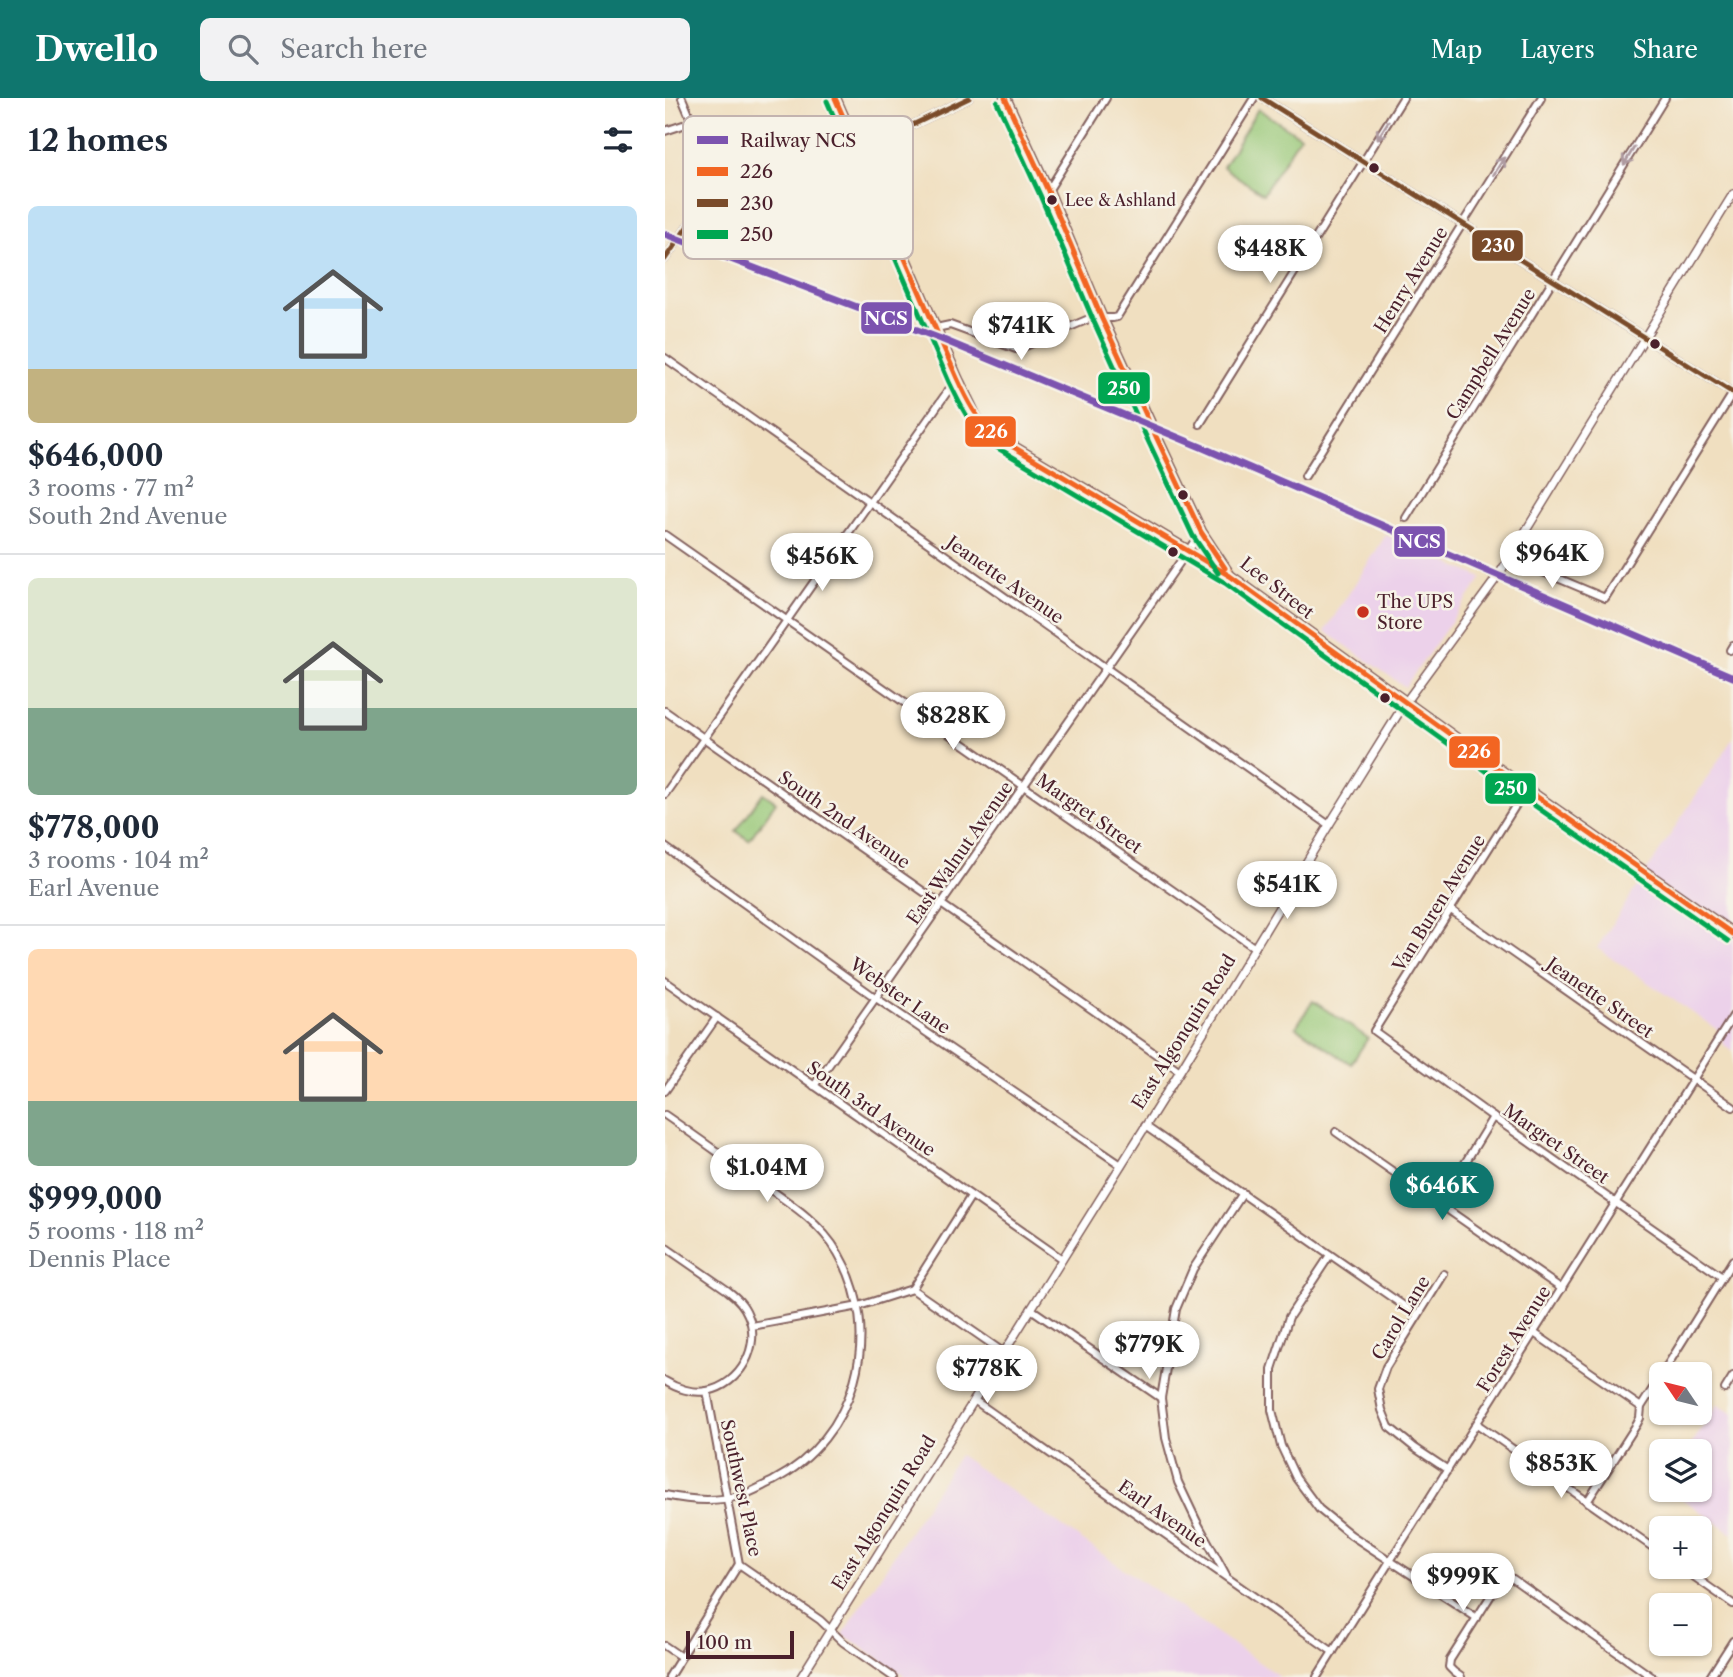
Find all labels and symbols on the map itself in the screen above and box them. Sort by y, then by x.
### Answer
legend [683,116,913,259]
one-way arrow [1375,119,1389,139]
text: Railway NCS [740,129,856,152]
one-way arrow [1622,146,1636,166]
one-way arrow [1492,156,1506,176]
text: 226 [740,160,773,183]
unlabelled marker [1367,161,1381,175]
place label: Lee & Ashland [1065,190,1176,210]
text: 230 [740,192,773,215]
marker: Lee & Ashland [1045,193,1059,207]
text: 250 [740,223,773,246]
street label: Henry Avenue [1369,223,1453,337]
pin: $448K [1221,226,1319,285]
line badge: 230 [1471,229,1524,262]
text: 230 [1481,234,1515,257]
street label: Campbell Avenue [1442,284,1540,424]
line badge: NCS [860,301,913,335]
pin: $741K [972,302,1070,362]
text: NCS [864,307,908,330]
unlabelled marker [1648,337,1662,351]
line badge: 250 [1097,371,1151,405]
text: 250 [1107,377,1141,400]
line badge: 226 [964,415,1017,448]
text: 226 [974,420,1008,443]
unlabelled marker [1176,488,1190,502]
line badge: NCS [1393,525,1446,558]
street label: Jeanette Avenue [940,530,1068,629]
text: NCS [1397,530,1441,553]
pin: $964K [1503,531,1601,590]
pin: $456K [773,533,871,593]
unlabelled marker [1166,545,1180,559]
street label: Lee Street [1236,552,1319,624]
place label: The UPS Store [1377,591,1453,634]
marker: The UPS Store [1355,604,1371,620]
unlabelled marker [1378,691,1392,705]
pin: $828K [904,692,1002,752]
line badge: 226 [1448,735,1501,769]
text: 226 [1457,740,1491,763]
street label: South 2nd Avenue [774,766,914,874]
street label: Margret Street [1032,769,1147,859]
line badge: 250 [1484,772,1537,805]
street label: East Walnut Avenue [902,777,1018,929]
text: 250 [1494,777,1528,800]
street label: Van Buren Avenue [1387,830,1490,976]
pin: $541K [1238,862,1336,921]
street label: East Algonquin Road [1127,950,1241,1114]
street label: Jeanette Street [1540,951,1658,1043]
street label: Webster Lane [845,953,955,1039]
street label: South 3rd Avenue [803,1057,939,1161]
street label: Margret Street [1499,1099,1614,1189]
pin: $1.04M [710,1144,824,1204]
pin: $646K [1393,1162,1491,1222]
street label: Carol Lane [1367,1272,1435,1364]
street label: Forest Avenue [1472,1282,1556,1396]
pin: $779K [1100,1322,1198,1381]
pin: $778K [938,1346,1036,1405]
north arrow [1649,1362,1711,1424]
street label: Southwest Place [716,1417,766,1559]
street label: East Algonquin Road [827,1431,941,1595]
pin: $853K [1512,1440,1610,1500]
street label: Earl Avenue [1114,1475,1210,1553]
pin: $999K [1414,1554,1512,1613]
scale bar [686,1628,795,1660]

